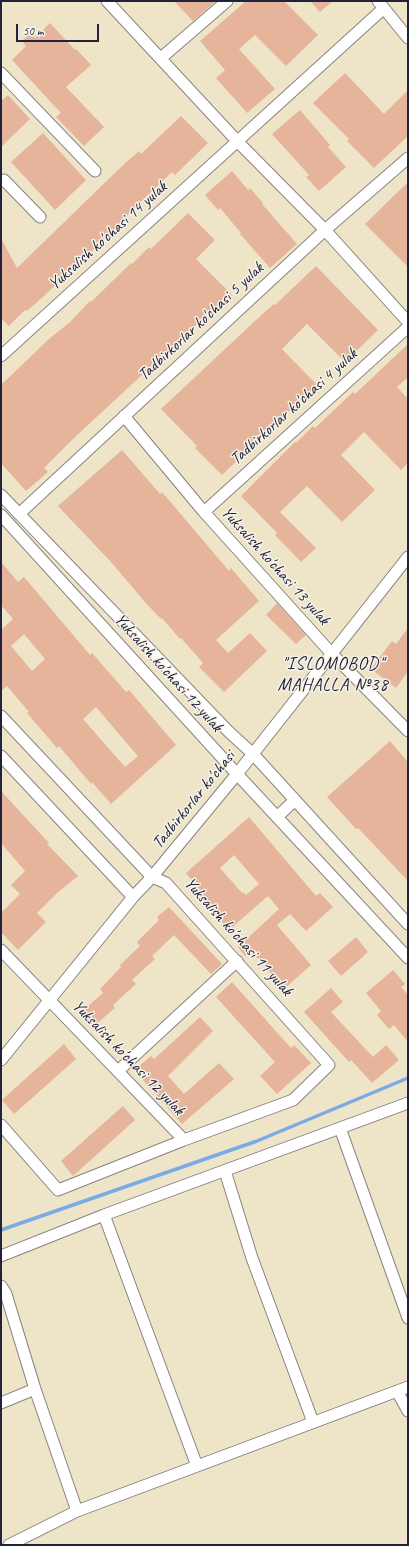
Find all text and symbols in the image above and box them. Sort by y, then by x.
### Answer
scale bar [18,16,101,42]
text: 50 m [23,23,43,39]
street label: Yuksalish ko'chasi 14 yulak [45,177,171,295]
street label: Tadbirkorlar ko'chasi 5 yulak [134,259,268,385]
street label: Tadbirkorlar ko'chasi 4 yulak [226,345,362,469]
street label: Yuksalish ko'chasi 13 yulak [216,503,334,629]
street label: Yuksalish ko'chasi 12 yulak [109,610,227,736]
district label: "ISLOMOBOD" MAHALLA №38 [277,653,389,696]
street label: Tadbirkorlar ko'chasi [148,747,240,853]
street label: Yuksalish ko'chasi 11 yulak [179,874,297,1000]
street label: Yuksalish ko'chasi 12 yulak [68,996,188,1120]

